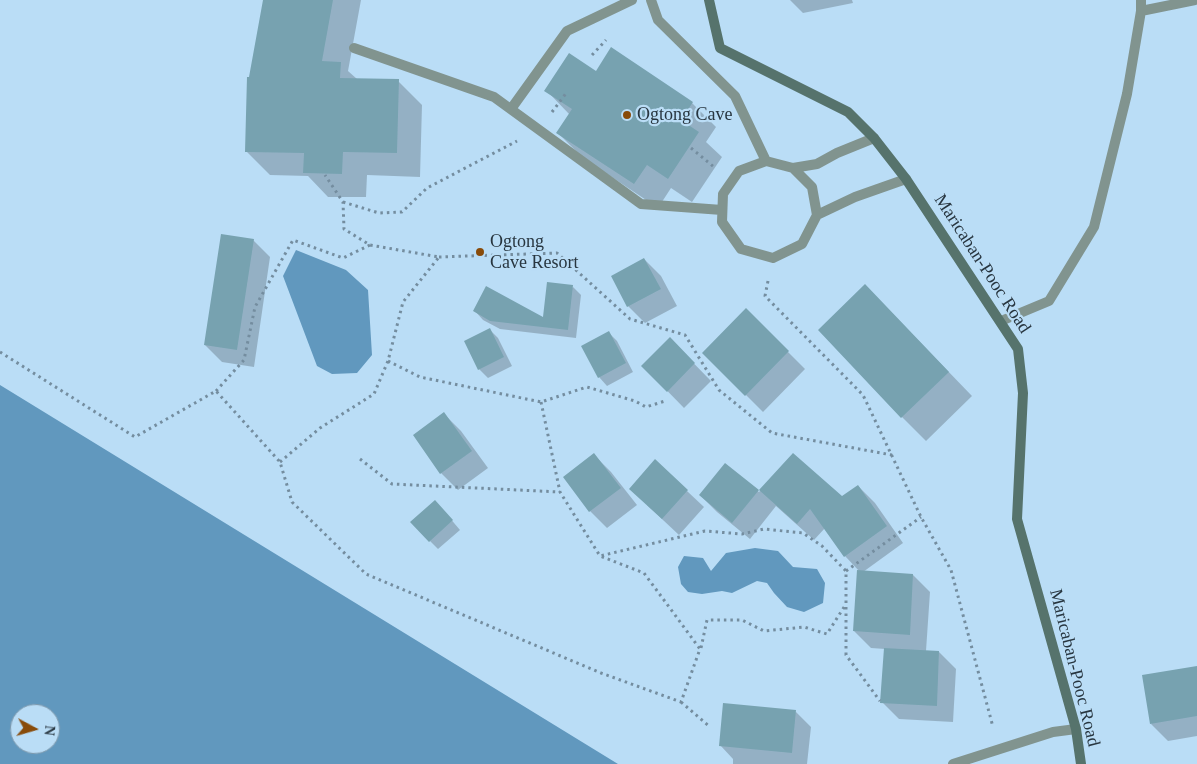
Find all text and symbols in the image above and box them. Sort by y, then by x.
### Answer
place label: Ogtong Cave [637,104,732,126]
marker: Ogtong Cave [621,109,633,121]
street label: Maricaban-Pooc Road [929,190,1035,338]
place label: Ogtong Cave Resort [490,231,578,274]
marker: Ogtong Cave Resort [474,246,486,258]
street label: Maricaban-Pooc Road [1044,587,1104,749]
north arrow [10,704,60,754]
text: N [41,725,57,736]

